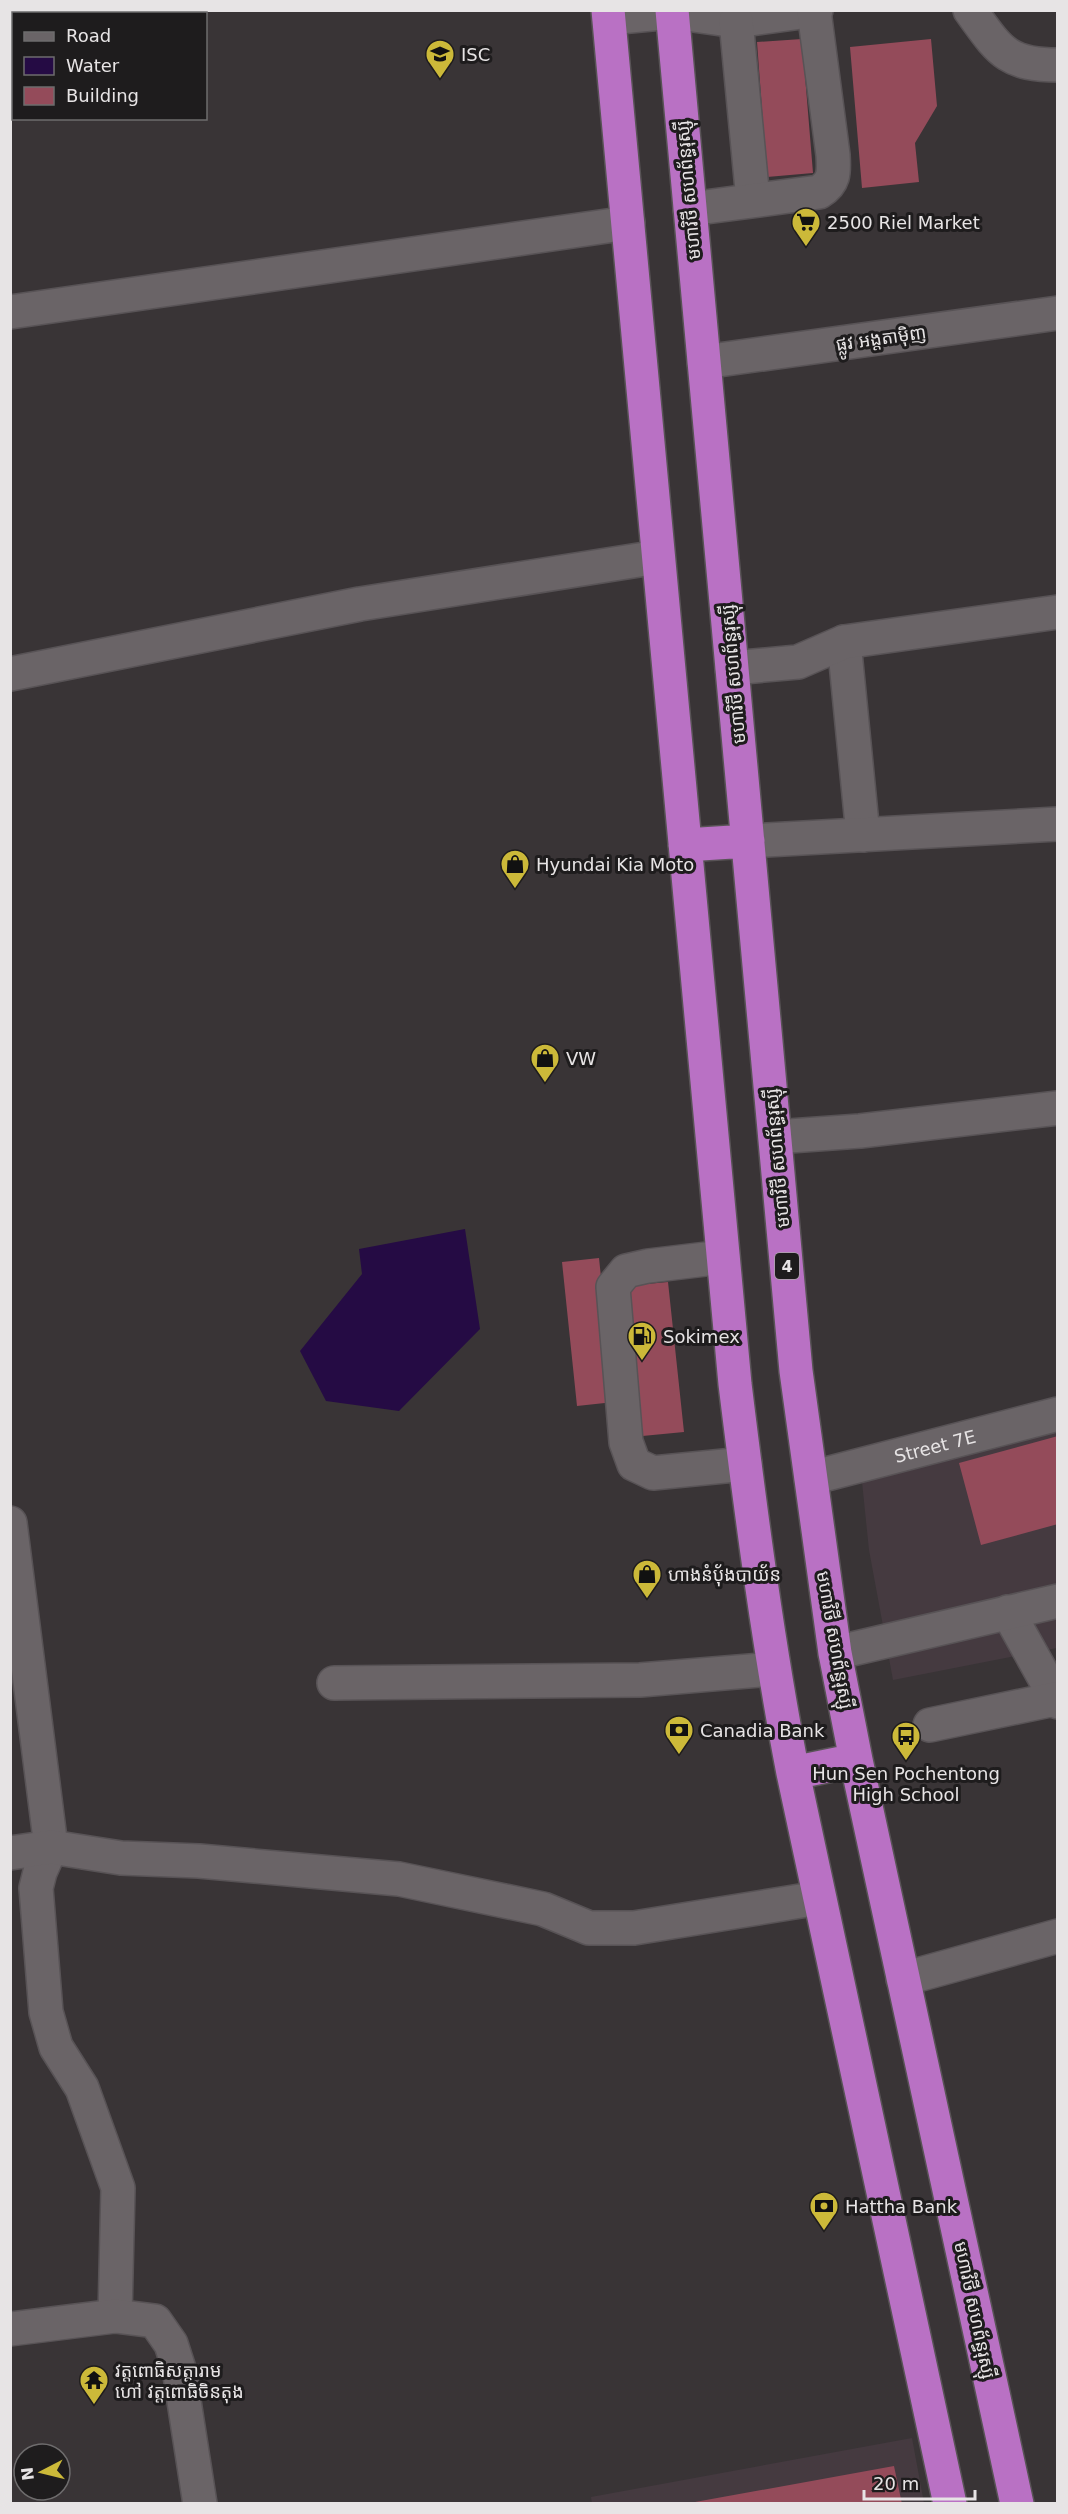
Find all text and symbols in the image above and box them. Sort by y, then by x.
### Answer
legend [12,12,207,120]
text: Road [66,25,111,46]
school or university icon: ISC [424,38,456,80]
place label: ISC [461,44,490,65]
text: Water [66,55,120,76]
text: Building [66,85,139,106]
street label: មហាវិថី សហព័ន្ធរុស្ស៊ី [671,119,711,261]
supermarket icon: 2500 Riel Market [790,206,822,248]
place label: 2500 Riel Market [827,212,980,233]
street label: ផ្លូវ អង្តតាម៉ិញ [834,321,928,361]
street label: មហាវិថី សហព័ន្ធរុស្ស៊ី [716,603,756,745]
shop icon: Hyundai Kia Moto [499,848,531,890]
place label: Hyundai Kia Moto [536,854,694,875]
shop icon: VW [529,1042,561,1084]
place label: VW [566,1048,596,1069]
street label: មហាវិថី សហព័ន្ធរុស្ស៊ី [760,1087,800,1229]
road number: 4 [775,1253,799,1279]
fuel station icon: Sokimex [626,1320,658,1362]
place label: Sokimex [663,1326,740,1347]
street label: Street 7E [892,1425,978,1467]
shop icon: ហាងនំបុ័ងបាយ័ន [631,1558,663,1600]
place label: ហាងនំបុ័ងបាយ័ន [668,1564,781,1587]
street label: មហាវិថី សហព័ន្ធរុស្ស៊ី [806,1569,858,1712]
bank icon: Canadia Bank [663,1714,695,1756]
place label: Canadia Bank [700,1720,825,1741]
bus stop icon: Hun Sen Pochentong High School [890,1720,922,1762]
place label: Hun Sen Pochentong High School [812,1763,1000,1805]
bank icon: Hattha Bank [808,2190,840,2232]
place label: Hattha Bank [845,2196,958,2217]
street label: មហាវិថី សហព័ន្ធរុស្ស៊ី [944,2239,1000,2382]
place label: វត្តពោធិសត្តារាម ហៅ វត្តពោធិចិនតុង [115,2360,244,2404]
temple icon: វត្តពោធិសត្តារាម ហៅ វត្តពោធិចិនតុង [78,2364,110,2406]
north arrow [12,2442,72,2502]
scale bar [864,2463,975,2501]
text: N [17,2466,38,2482]
text: 20 m [873,2473,919,2494]

